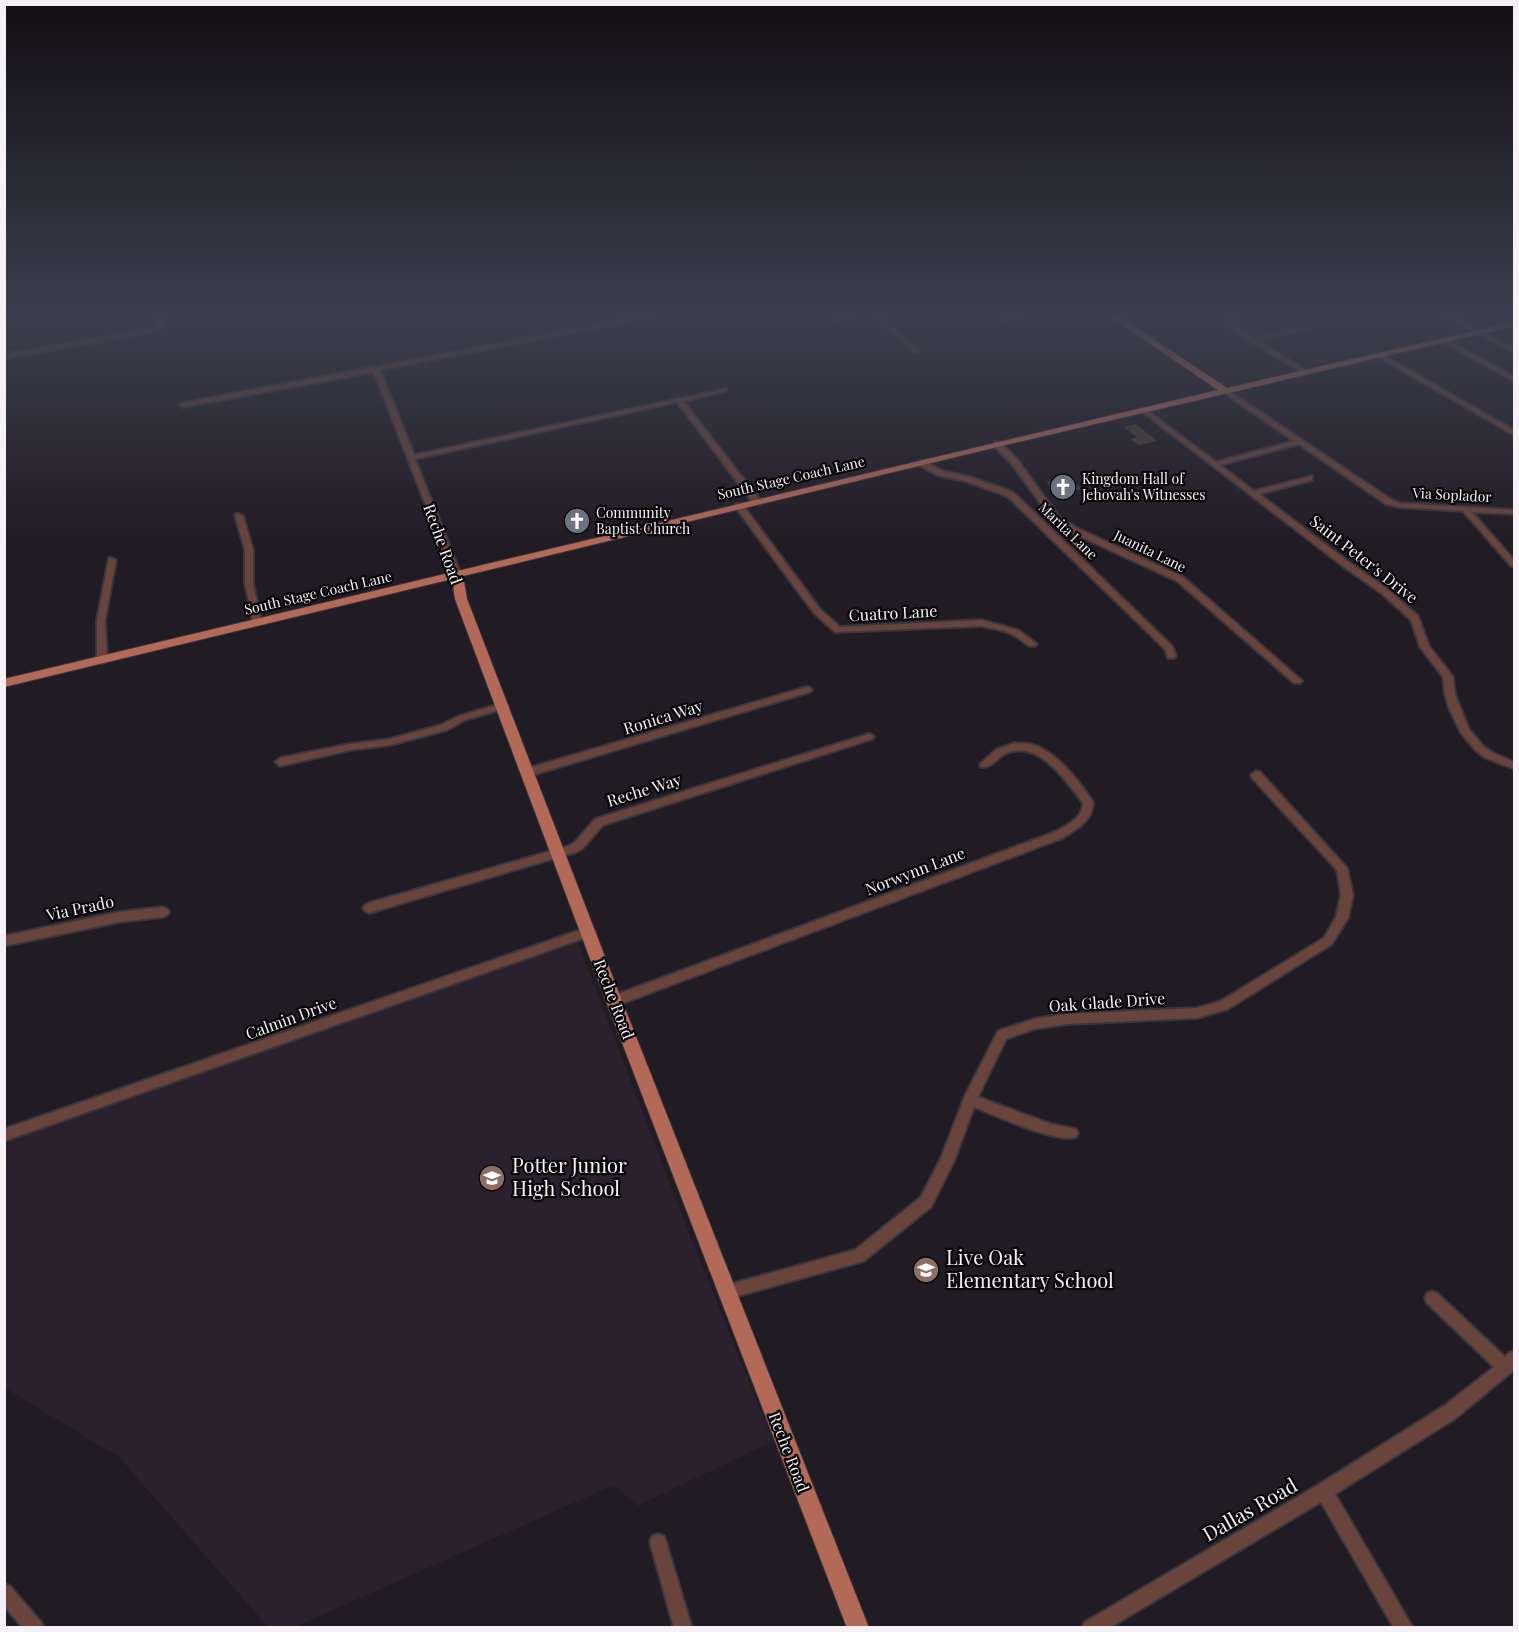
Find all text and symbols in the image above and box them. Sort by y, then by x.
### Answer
street label: South Stage Coach Lane [715,451,866,504]
place label: Kingdom Hall of Jehovah's Witnesses [1081,469,1206,504]
church icon: Kingdom Hall of Jehovah's Witnesses [1048,472,1078,502]
street label: Via Soplador [1411,483,1493,506]
street label: Marita Lane [1035,498,1102,564]
street label: Reche Road [419,501,468,587]
place label: Community Baptist Church [596,503,691,538]
church icon: Community Baptist Church [562,506,592,536]
street label: Saint Peter's Drive [1306,510,1423,607]
street label: Juanita Lane [1110,525,1189,576]
street label: South Stage Coach Lane [242,566,393,619]
street label: Cuatro Lane [848,600,938,625]
street label: Ronica Way [621,694,705,739]
street label: Reche Way [604,768,684,811]
street label: Norwynn Lane [862,842,968,899]
street label: Via Prado [43,890,116,925]
street label: Reche Road [590,956,639,1042]
street label: Oak Glade Drive [1048,987,1166,1016]
street label: Calmin Drive [243,991,339,1044]
place label: Potter Junior High School [512,1151,627,1201]
school or university icon: Potter Junior High School [477,1163,507,1193]
place label: Live Oak Elementary School [946,1243,1114,1293]
school or university icon: Live Oak Elementary School [911,1255,941,1285]
street label: Reche Road [765,1409,814,1495]
street label: Dallas Road [1197,1471,1302,1547]

